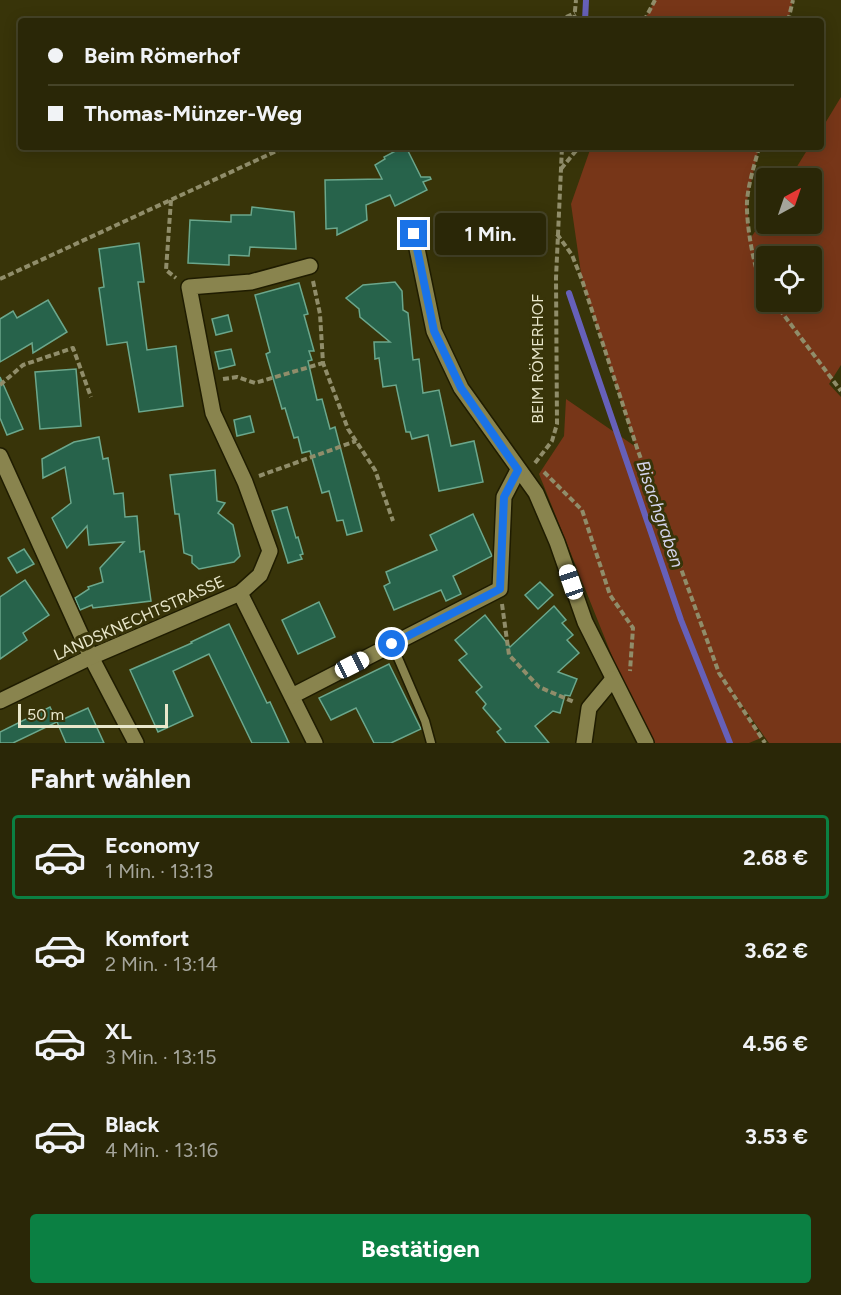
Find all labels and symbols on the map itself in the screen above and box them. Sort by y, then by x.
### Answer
north arrow [756,168,822,234]
callout: 1 Min. [435,213,546,255]
route end [400,220,427,247]
street label: BEIM RÖMERHOF [528,294,547,424]
water label: Bisachgraben [631,458,689,570]
car [557,562,585,602]
street label: LANDSKNECHTSTRASSE [51,572,227,664]
route start [378,630,405,657]
car [332,649,372,681]
scale bar [18,701,168,728]

